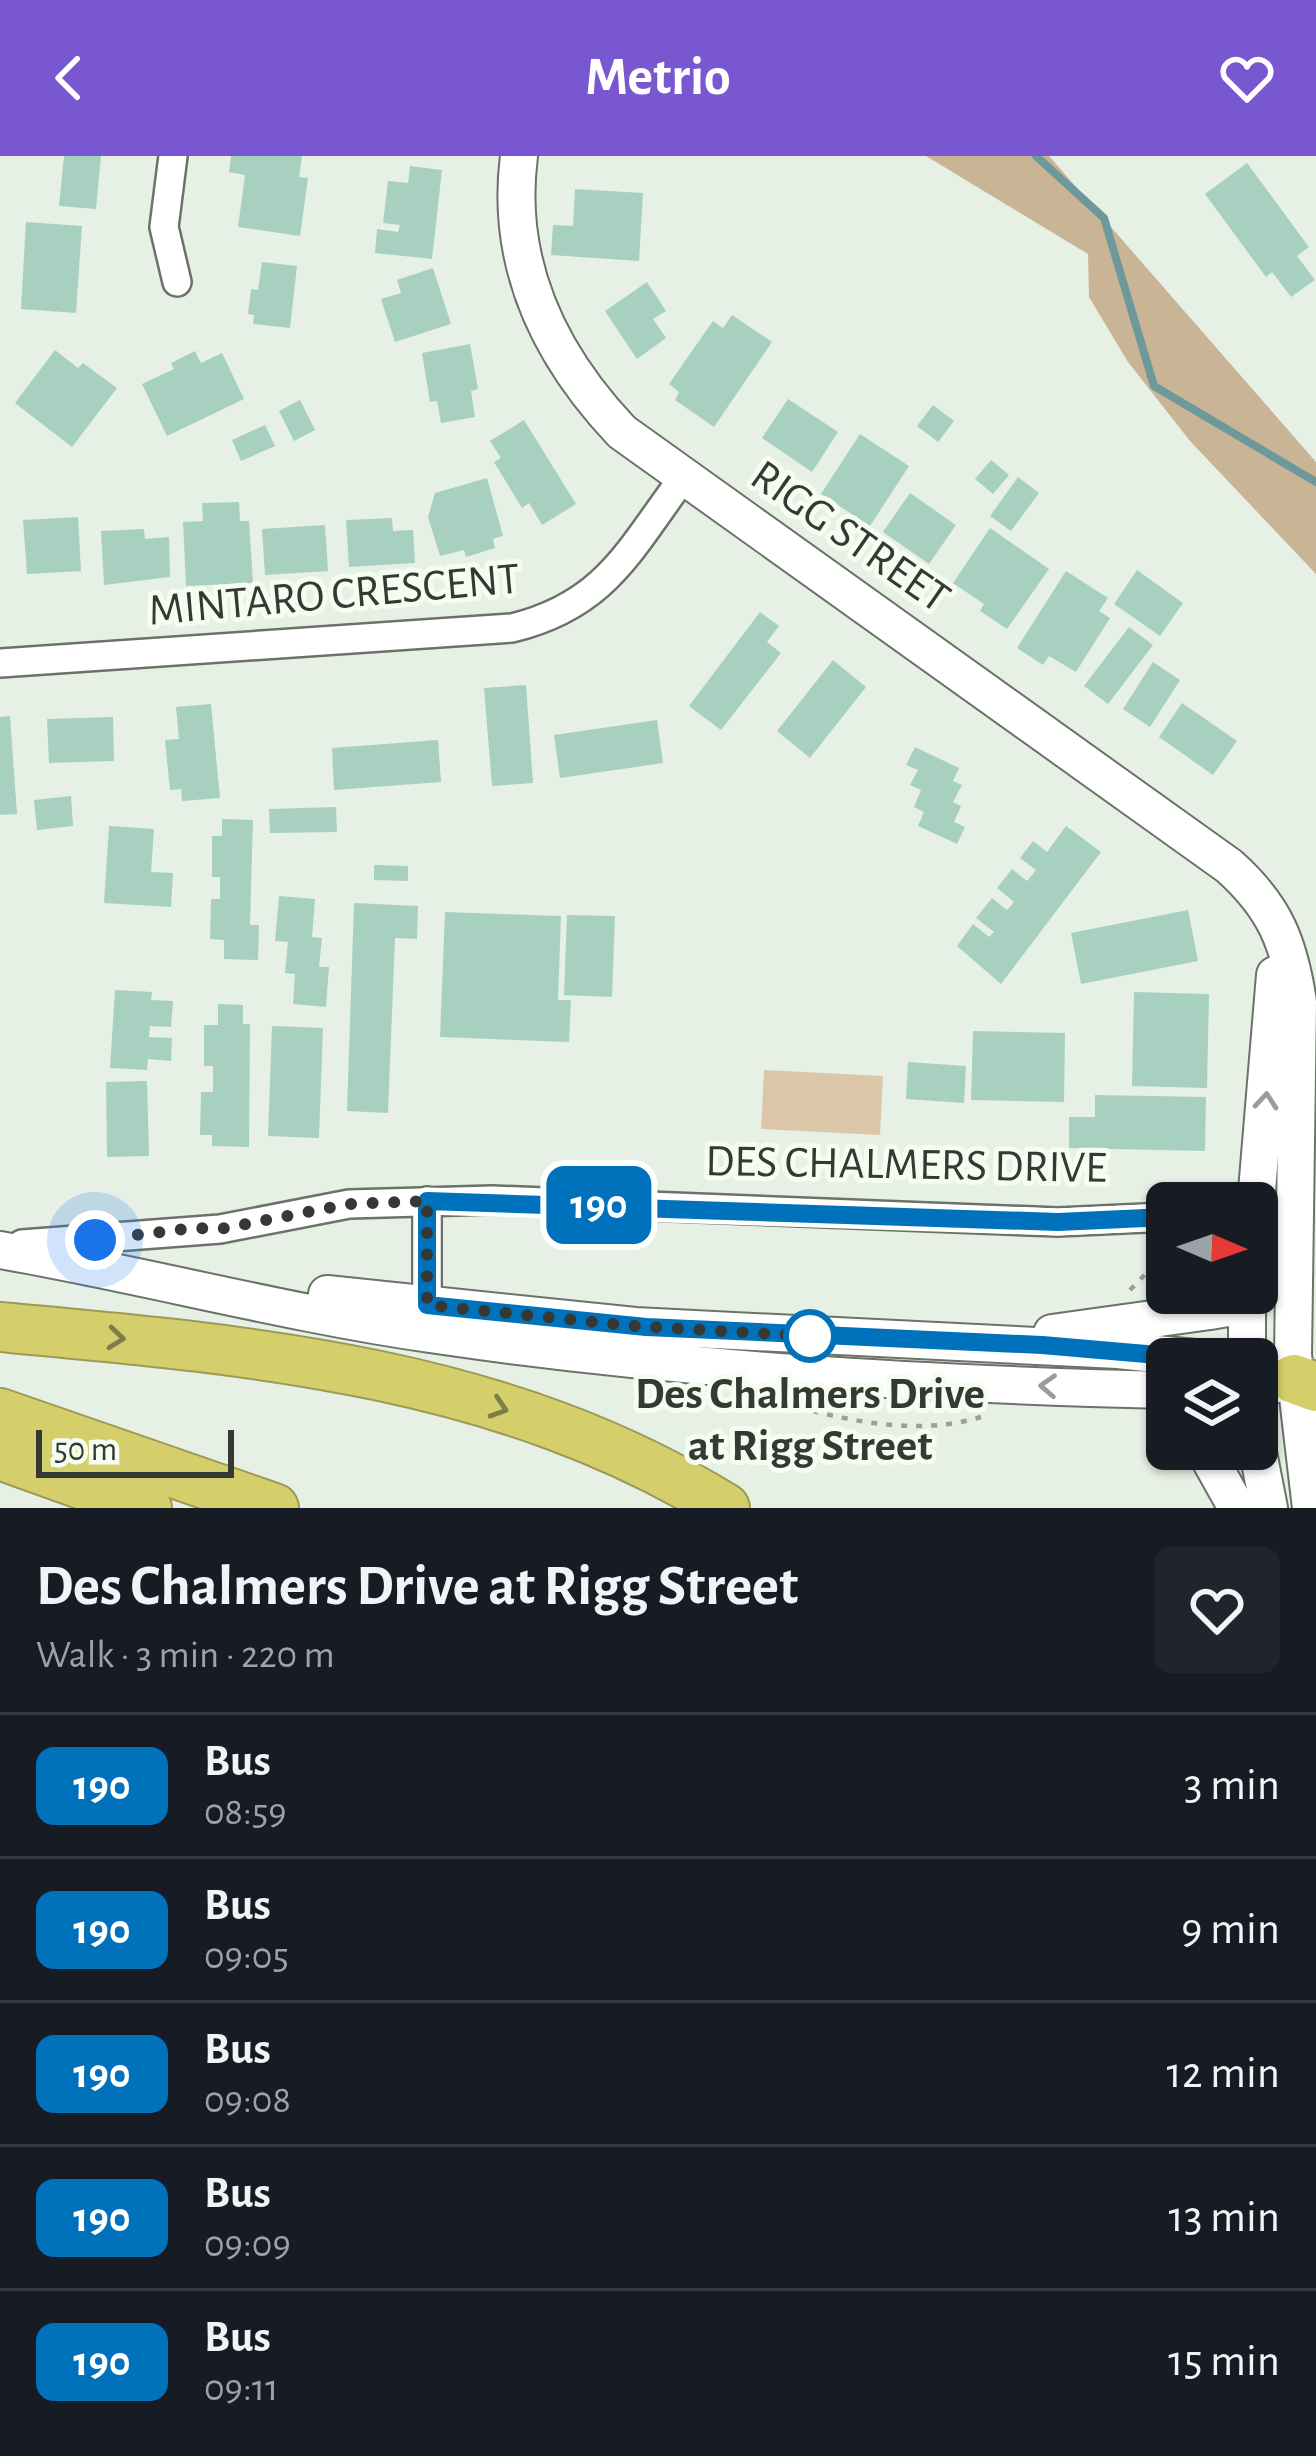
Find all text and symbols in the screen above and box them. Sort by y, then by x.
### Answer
icon: back [36,45,102,111]
icon: heart [1214,45,1280,111]
text: Metrio [585,51,731,105]
street label: RIGG STREET [743,452,957,622]
street label: MINTARO CRESCENT [147,556,521,634]
one-way arrow [1253,1092,1278,1111]
street label: DES CHALMERS DRIVE [705,1139,1107,1191]
line badge: 190 [530,1166,668,1244]
north arrow [1146,1182,1278,1314]
map controls [1146,1182,1278,1470]
text: 190 [570,1184,628,1226]
your location [65,1210,125,1270]
marker: Des Chalmers Drive at Rigg Street [785,1311,835,1361]
one-way arrow [107,1325,126,1350]
button: layers [1146,1338,1278,1470]
place label: Des Chalmers Drive at Rigg Street [635,1372,985,1469]
one-way arrow [1038,1373,1057,1399]
one-way arrow [487,1394,508,1418]
scale bar [36,1424,234,1477]
text: 50 m [54,1434,117,1467]
button: heart [1154,1547,1280,1673]
text: Des Chalmers Drive at Rigg Street [36,1558,798,1615]
text: Walk · 3 min · 220 m [36,1636,335,1675]
text: Bus [204,1739,271,1784]
text: 3 min [1184,1763,1280,1808]
text: 190 [73,1765,131,1807]
text: 08:59 [204,1793,287,1832]
text: Bus [204,1883,271,1928]
text: 9 min [1181,1907,1280,1952]
text: 190 [73,1909,131,1951]
text: 09:05 [204,1937,289,1976]
text: Bus [204,2027,271,2072]
text: 12 min [1167,2051,1280,2096]
text: 190 [73,2053,131,2095]
text: 09:08 [204,2081,291,2120]
text: Bus [204,2171,271,2216]
text: 13 min [1168,2195,1280,2240]
text: 190 [73,2197,131,2239]
text: 09:09 [204,2225,291,2264]
text: Bus [204,2315,271,2360]
text: 15 min [1168,2339,1280,2384]
text: 190 [73,2341,131,2383]
text: 09:11 [204,2369,279,2408]

